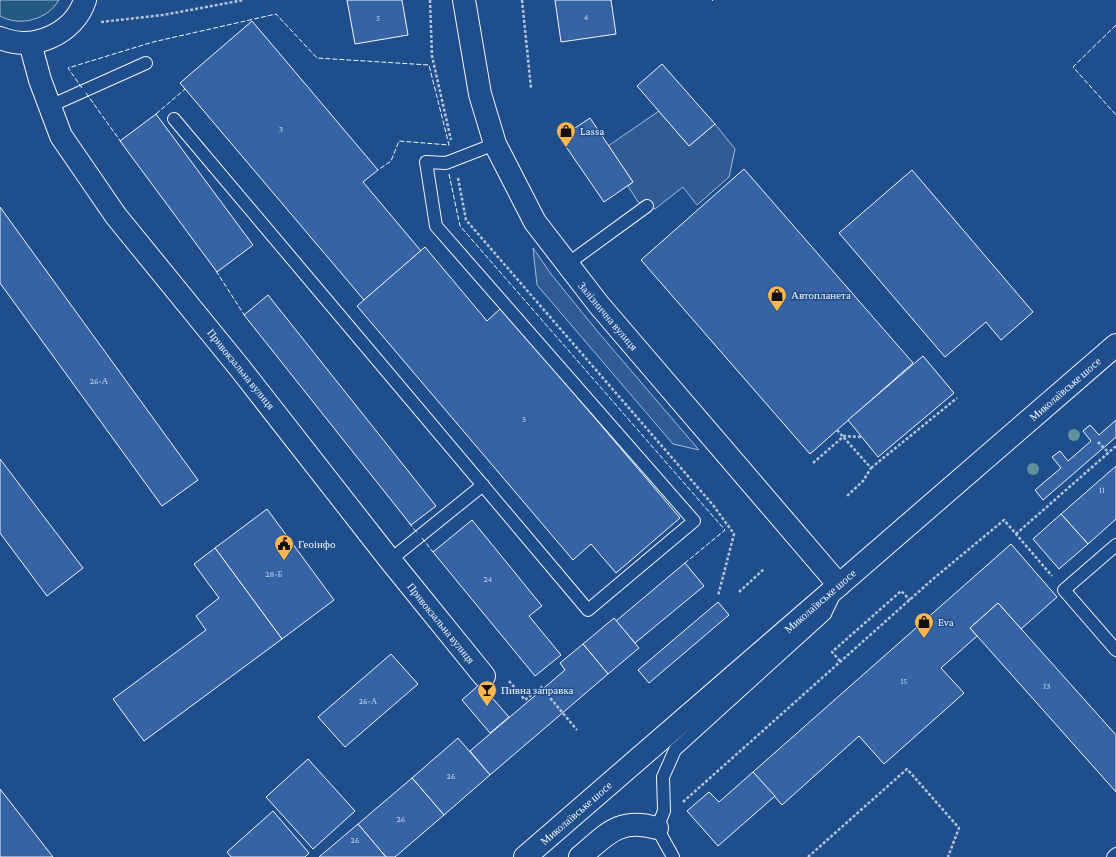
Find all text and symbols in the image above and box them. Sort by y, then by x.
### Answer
house number: 4 [584,12,589,22]
house number: 5 [376,13,380,23]
shop icon: Lassa [555,120,577,148]
house number: 3 [279,124,283,134]
place label: Lassa [580,125,604,137]
street label: Залізнична вулиця [576,279,640,353]
shop icon: Автопланета [766,284,788,312]
place label: Автопланета [791,289,851,301]
street label: Привокзальна вулиця [205,326,277,412]
street label: Миколаївське шосе [1027,355,1103,423]
house number: 26-А [90,376,109,386]
house number: 3 [522,414,526,424]
house number: 11 [1099,485,1105,495]
public building icon: Геоінфо [273,533,295,561]
place label: Геоінфо [298,538,336,550]
street label: Миколаївське шосе [782,567,858,635]
house number: 28-Б [265,569,283,579]
house number: 24 [484,574,493,584]
street label: Привокзальна вулиця [405,580,477,666]
shop icon: Eva [913,611,935,639]
place label: Eva [938,616,954,628]
house number: 15 [900,676,908,686]
bar icon: Пивна заправка [476,679,498,707]
house number: 13 [1043,681,1051,691]
place label: Пивна заправка [501,684,574,696]
house number: 26-А [359,696,378,706]
house number: 26 [447,771,456,781]
street label: Миколаївське шосе [538,779,614,847]
house number: 26 [397,814,406,824]
house number: 26 [351,835,360,845]

